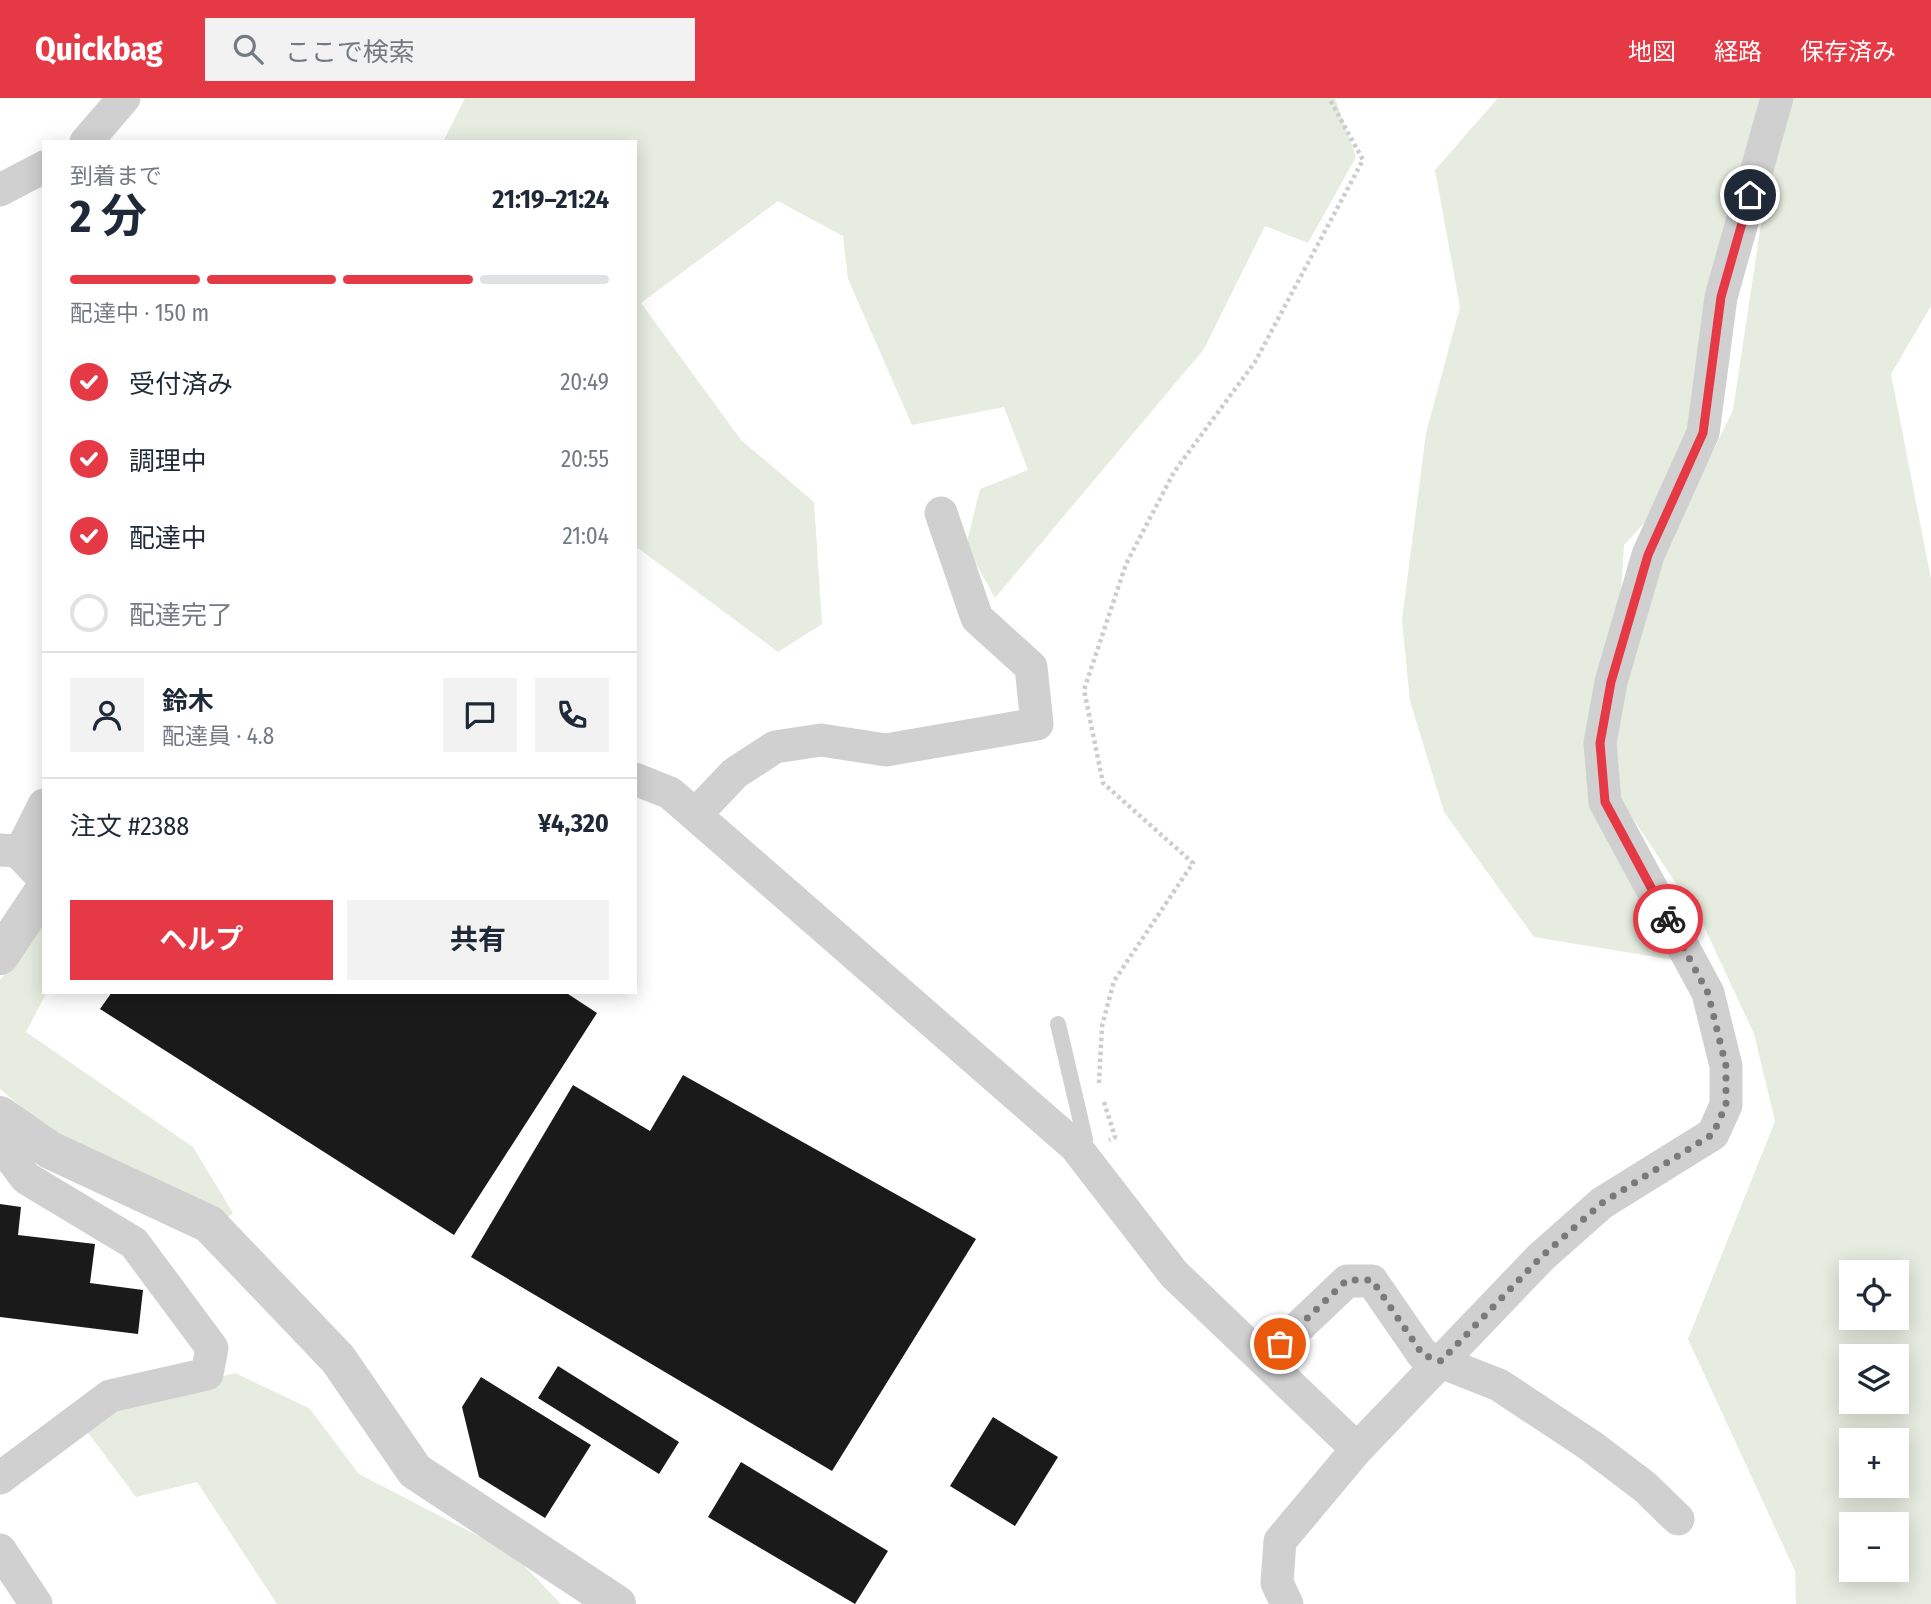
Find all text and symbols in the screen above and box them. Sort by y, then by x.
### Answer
search box [205,18,695,81]
text: Quickbag [35,29,163,69]
icon: search [229,30,267,68]
text: ここで検索 [285,37,415,68]
text: 地図 [1628,38,1676,66]
text: 経路 [1714,38,1762,66]
text: 保存済み [1800,38,1896,66]
text: 到着まで [70,162,162,190]
pin [1720,165,1780,225]
icon: home [1731,176,1769,214]
text: 21:19–21:24 [492,184,609,215]
text: 2 分 [70,189,147,244]
text: 配達中 · 150 m [70,299,209,327]
icon: check [70,363,108,401]
text: 20:49 [560,368,609,396]
text: 受付済み [129,369,233,400]
icon: check [70,440,108,478]
text: 20:55 [561,445,609,473]
text: 調理中 [129,446,207,477]
icon: check [70,517,108,555]
text: 21:04 [562,522,609,550]
text: 配達中 [129,523,207,554]
text: 配達完了 [129,600,233,631]
button: person [70,678,144,752]
button: chat [443,678,517,752]
button: phone [535,678,609,752]
text: 鈴木 [162,686,214,717]
text: 配達員 · 4.8 [162,722,274,750]
text: ¥4,320 [538,808,609,839]
text: 注文 #2388 [70,811,189,842]
courier [1633,884,1703,954]
button: ヘルプ [70,900,333,980]
button: 共有 [347,900,609,980]
icon: bike [1649,900,1687,938]
map controls [1839,1260,1909,1582]
button: locate [1839,1260,1909,1330]
pin [1250,1314,1310,1374]
icon: bag [1261,1325,1299,1363]
button: layers [1839,1344,1909,1414]
button: + [1839,1428,1909,1498]
button: − [1839,1512,1909,1582]

